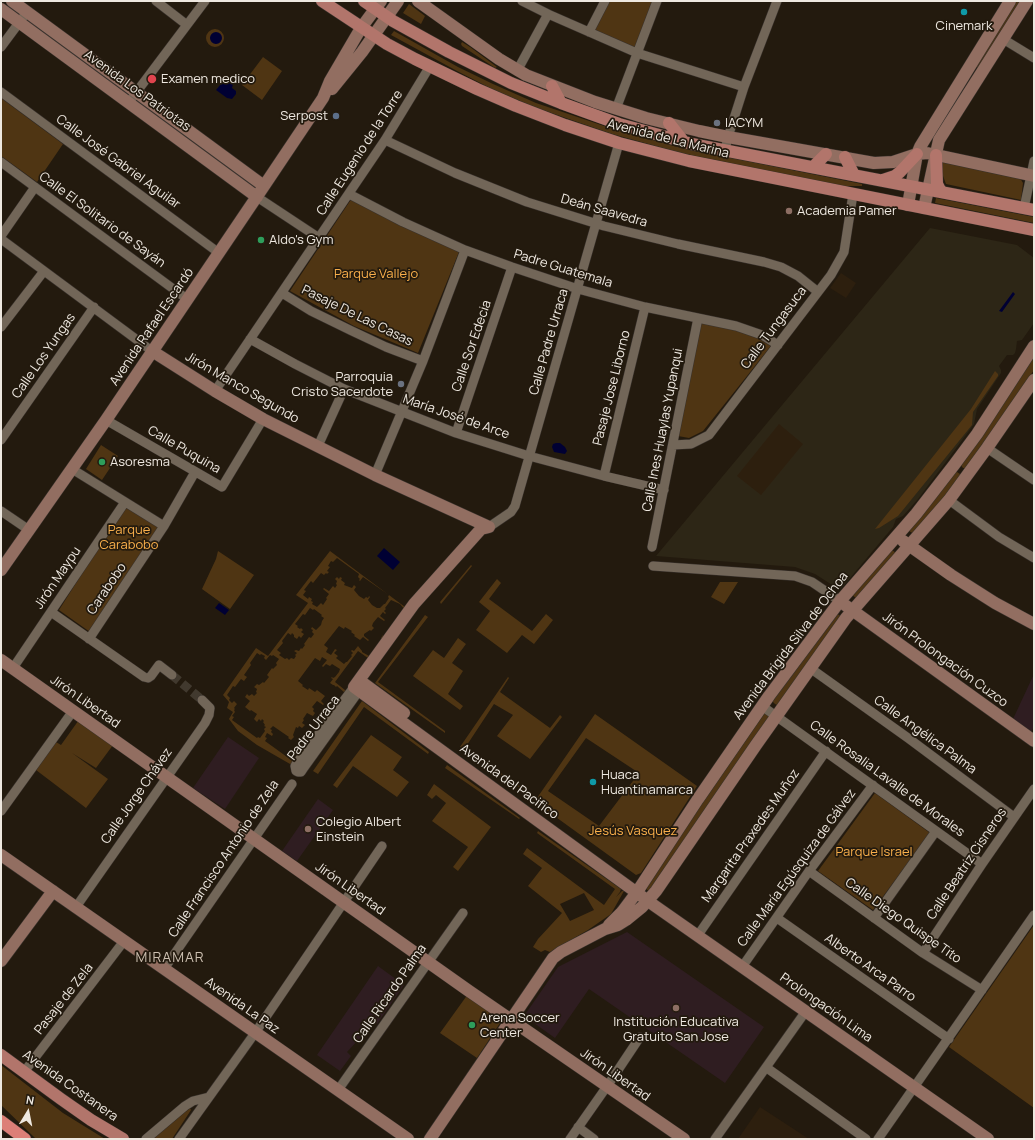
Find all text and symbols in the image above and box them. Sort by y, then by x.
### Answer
marker: Cinemark [959,7,969,17]
place label: Cinemark [936,18,992,34]
street label: Avenida Los Patriotas [81,47,193,135]
place label: Examen medico [161,71,255,87]
marker: Examen medico [146,73,158,85]
street label: Calle Eugenio de la Torre [314,87,406,219]
place label: Serpost [280,108,328,124]
marker: Serpost [331,111,341,121]
street label: Calle José Gabriel Aguilar [53,112,183,212]
place label: IACYM [725,115,763,131]
street label: Avenida de La Marina [606,116,730,162]
marker: IACYM [712,118,722,128]
street label: Calle El Solitario de Sayán [36,169,168,271]
street label: Deán Saavedra [559,191,649,231]
place label: Academia Pamer [797,203,897,219]
marker: Academia Pamer [784,206,794,216]
place label: Aldo's Gym [269,232,333,248]
marker: Aldo's Gym [256,235,266,245]
street label: Padre Guatemala [512,247,614,291]
street label: Avenida Rafael Escardó [107,265,197,389]
park label: Parque Vallejo [334,266,418,282]
street label: Pasaje De Las Casas [299,282,415,350]
street label: Calle Tungasuca [738,284,810,372]
street label: Calle Padre Urraca [526,287,572,397]
street label: Calle Sor Edecia [449,298,495,394]
street label: Calle Los Yungas [9,310,79,402]
street label: Pasaje Jose Liborno [590,329,634,447]
street label: Calle Ines Huaylas Yupanqui [640,347,686,513]
street label: Jirón Manco Segundo [182,349,302,427]
place label: Parroquia Cristo Sacerdote [292,369,393,400]
marker: Parroquia Cristo Sacerdote [396,379,406,389]
street label: María José de Arce [401,391,511,443]
street label: Calle Puquina [145,423,223,477]
place label: Asoresma [110,454,170,470]
marker: Asoresma [97,457,107,467]
park label: Parque Carabobo [100,522,158,553]
street label: Jirón Maypu [31,544,85,612]
street label: Carabobo [84,560,130,618]
street label: Avenida Brigida Silva de Ochoa [730,569,852,723]
street label: Jirón Prolongación Cuzco [879,609,1011,711]
street label: Jirón Libertad [47,672,123,732]
street label: Calle Angélica Palma [871,692,979,778]
street label: Padre Urraca [285,693,343,763]
street label: Calle Rosalia Lavalle de Morales [807,718,967,840]
street label: Avenida del Pacifico [457,741,561,823]
street label: Calle Jorge Chávez [98,745,176,847]
street label: Margarita Praxedes Muñoz [699,766,803,906]
place label: Huaca Huantinamarca [601,767,693,798]
street label: Calle Francisco Antonio de Zela [165,777,283,941]
marker: Huaca Huantinamarca [588,777,598,787]
street label: Calle María Egúsquiza de Gálvez [735,786,859,950]
street label: Calle Beatriz Cisneros [924,805,1010,923]
place label: Colegio Albert Einstein [316,814,401,845]
park label: Jesús Vasquez [589,823,677,839]
marker: Colegio Albert Einstein [303,824,313,834]
park label: Parque Israel [835,844,913,860]
street label: Jirón Libertad [312,859,388,919]
street label: Calle Diego Quispe Tito [842,875,964,967]
street label: Alberto Arca Parro [821,931,919,1005]
street label: Calle Ricardo Palma [350,942,430,1046]
district label: MIRAMAR [135,950,205,966]
street label: Pasaje de Zela [31,960,97,1038]
street label: Prolongación Lima [777,970,875,1046]
street label: Avenida La Paz [202,974,282,1038]
marker: Institución Educativa Gratuito San Jose [671,1003,681,1013]
place label: Arena Soccer Center [480,1010,560,1041]
place label: Institución Educativa Gratuito San Jose [613,1014,739,1045]
marker: Arena Soccer Center [467,1020,477,1030]
street label: Jirón Libertad [577,1045,653,1105]
street label: Avenida Costanera [19,1047,121,1125]
north arrow [8,1092,48,1132]
text: N [25,1092,35,1108]

